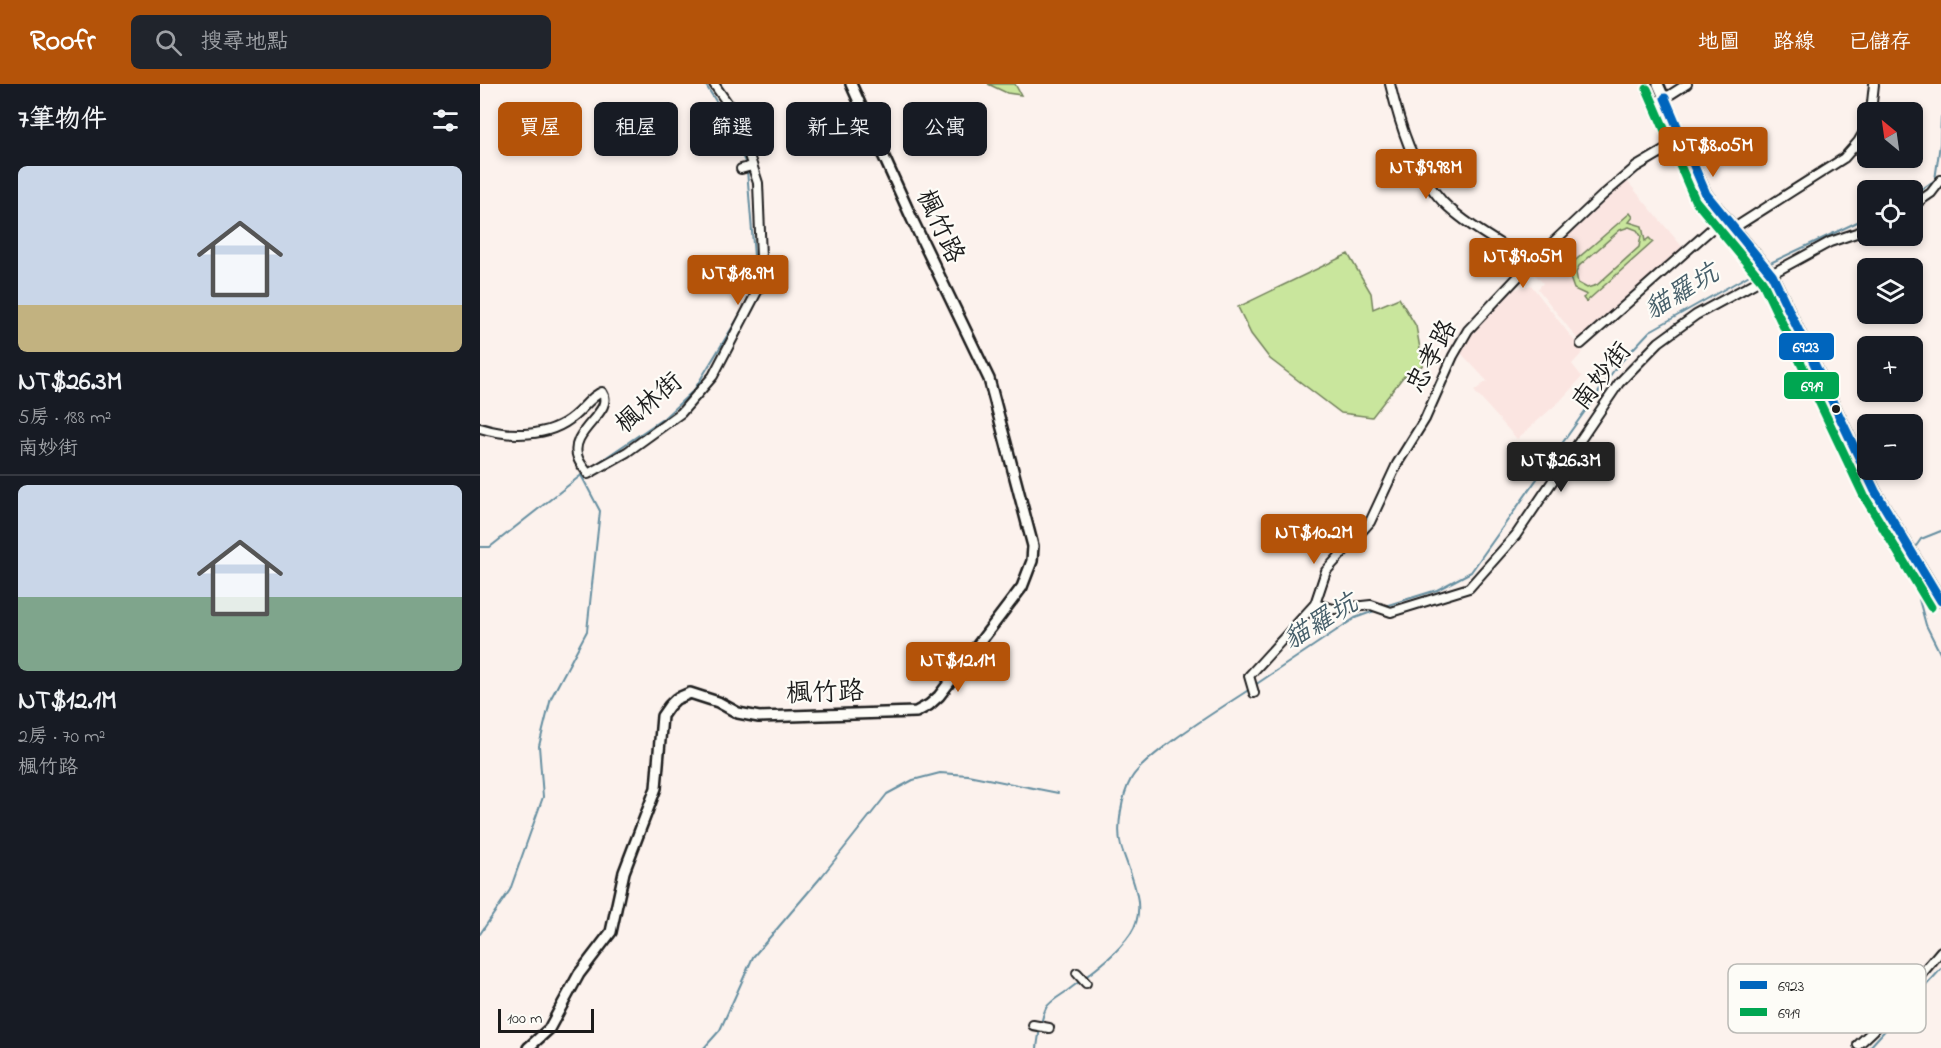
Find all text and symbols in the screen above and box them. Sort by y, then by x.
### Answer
search box [131,15,551,69]
text: Roofr [30,22,95,63]
icon: search [152,26,185,59]
text: 搜尋地點 [200,27,288,59]
text: 地圖 [1698,28,1740,58]
text: 路線 [1773,28,1815,58]
text: 已儲存 [1848,28,1911,58]
text: 7筆物件 [18,102,107,140]
chip: 買屋 [498,102,582,156]
chip: 租屋 [594,102,678,156]
chip: 篩選 [690,102,774,156]
chip: 新上架 [786,102,891,156]
chip: 公寓 [903,102,987,156]
north arrow [1857,102,1923,168]
map controls [1857,102,1923,480]
icon: filters [429,104,462,137]
pin: NT$8.05M [1651,127,1775,178]
text: NT$8.05M [1673,132,1753,161]
pin: NT$9.98M [1364,149,1488,200]
text: NT$9.98M [1390,154,1462,183]
button: locate [1857,180,1923,246]
street label: 楓竹路 [905,184,973,270]
icon: home [186,205,294,313]
pin: NT$9.05M [1461,238,1585,289]
text: NT$9.05M [1483,243,1563,272]
water label: 貓羅坑 [1637,254,1729,331]
pin: NT$18.9M [676,255,800,306]
button: layers [1857,258,1923,324]
text: NT$18.9M [701,260,775,289]
street label: 忠孝路 [1398,314,1468,400]
line badge: 6923 [1778,332,1835,361]
street label: 南妙街 [1564,335,1642,419]
text: 6923 [1792,336,1820,360]
button: + [1857,336,1923,402]
text: NT$26.3M [18,364,122,402]
street label: 楓林街 [608,364,692,444]
line badge: 6919 [1783,371,1840,400]
text: 6919 [1800,375,1823,399]
unlabelled marker [1830,403,1842,415]
text: 5房 · 188 m² [18,404,112,433]
button: − [1857,414,1923,480]
text: 南妙街 [18,435,78,464]
pin: NT$26.3M [1499,442,1623,493]
text: NT$26.3M [1521,447,1601,476]
pin: NT$10.2M [1252,514,1376,565]
text: NT$10.2M [1275,519,1353,548]
icon: home [186,524,294,632]
water label: 貓羅坑 [1276,584,1368,661]
pin: NT$12.1M [896,642,1020,693]
text: NT$12.1M [920,647,996,676]
street label: 楓竹路 [785,674,865,714]
text: NT$12.1M [18,683,117,721]
text: 2房 · 70 m² [18,723,106,752]
text: 楓竹路 [18,754,78,783]
legend [1728,964,1926,1033]
text: 6923 [1778,975,1804,999]
text: 6919 [1778,1002,1800,1026]
scale bar [498,1006,594,1034]
text: 100 m [507,1007,542,1031]

